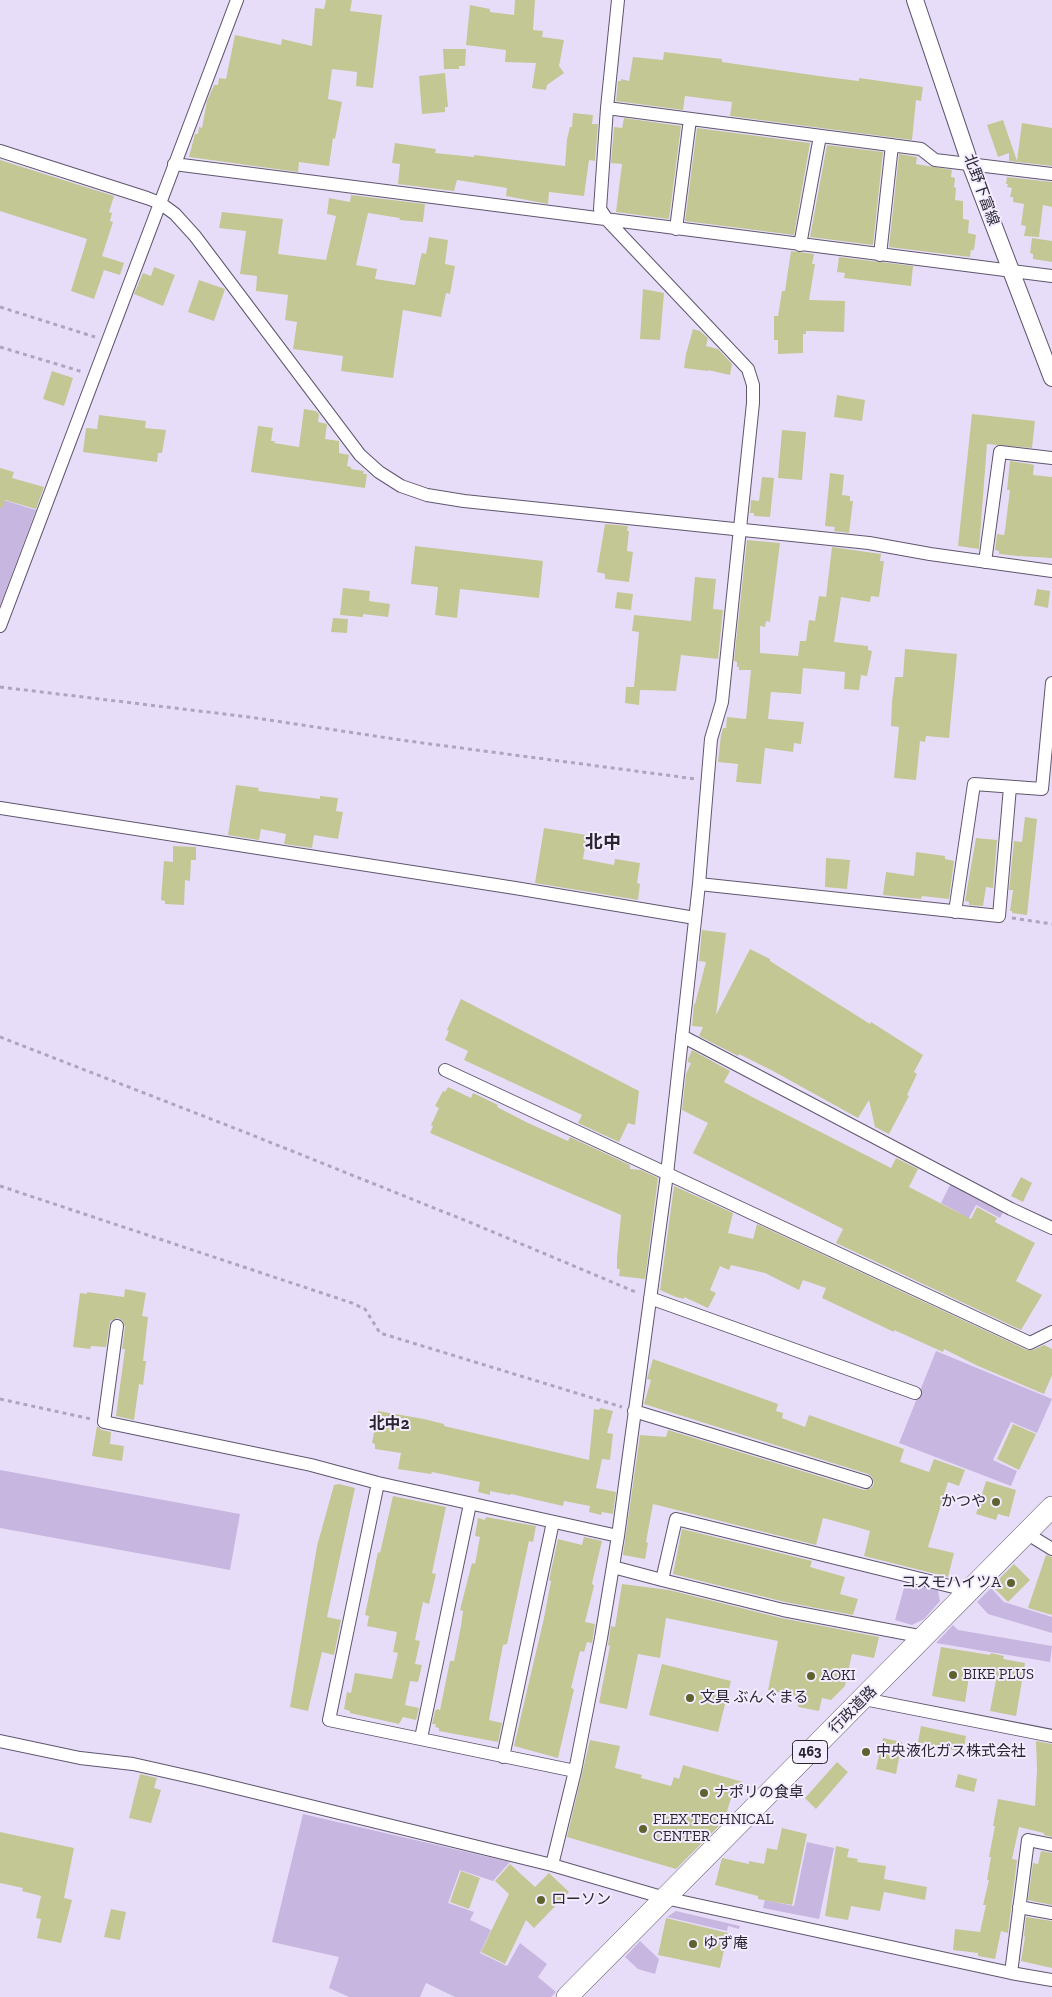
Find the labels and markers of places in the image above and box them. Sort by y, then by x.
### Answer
place label: かつや [941,1493,986,1511]
marker: かつや [990,1496,1002,1508]
place label: コスモハイツA [901,1574,1001,1592]
marker: コスモハイツA [1005,1577,1017,1589]
place label: BIKE PLUS [963,1666,1034,1684]
place label: AOKI [821,1667,856,1685]
marker: BIKE PLUS [947,1669,959,1681]
marker: AOKI [805,1670,817,1682]
place label: 文具 ぶんぐまる [700,1689,808,1707]
marker: 文具 ぶんぐまる [684,1692,696,1704]
place label: 中央液化ガス株式会社 [876,1743,1026,1761]
marker: 中央液化ガス株式会社 [860,1746,872,1758]
place label: ナポリの食卓 [714,1784,804,1802]
marker: ナポリの食卓 [698,1787,710,1799]
place label: FLEX TECHNICAL CENTER [653,1811,774,1846]
marker: FLEX TECHNICAL CENTER [637,1823,649,1835]
place label: ローソン [551,1891,611,1909]
marker: ローソン [535,1894,547,1906]
place label: ゆず庵 [703,1935,748,1953]
marker: ゆず庵 [687,1938,699,1950]

